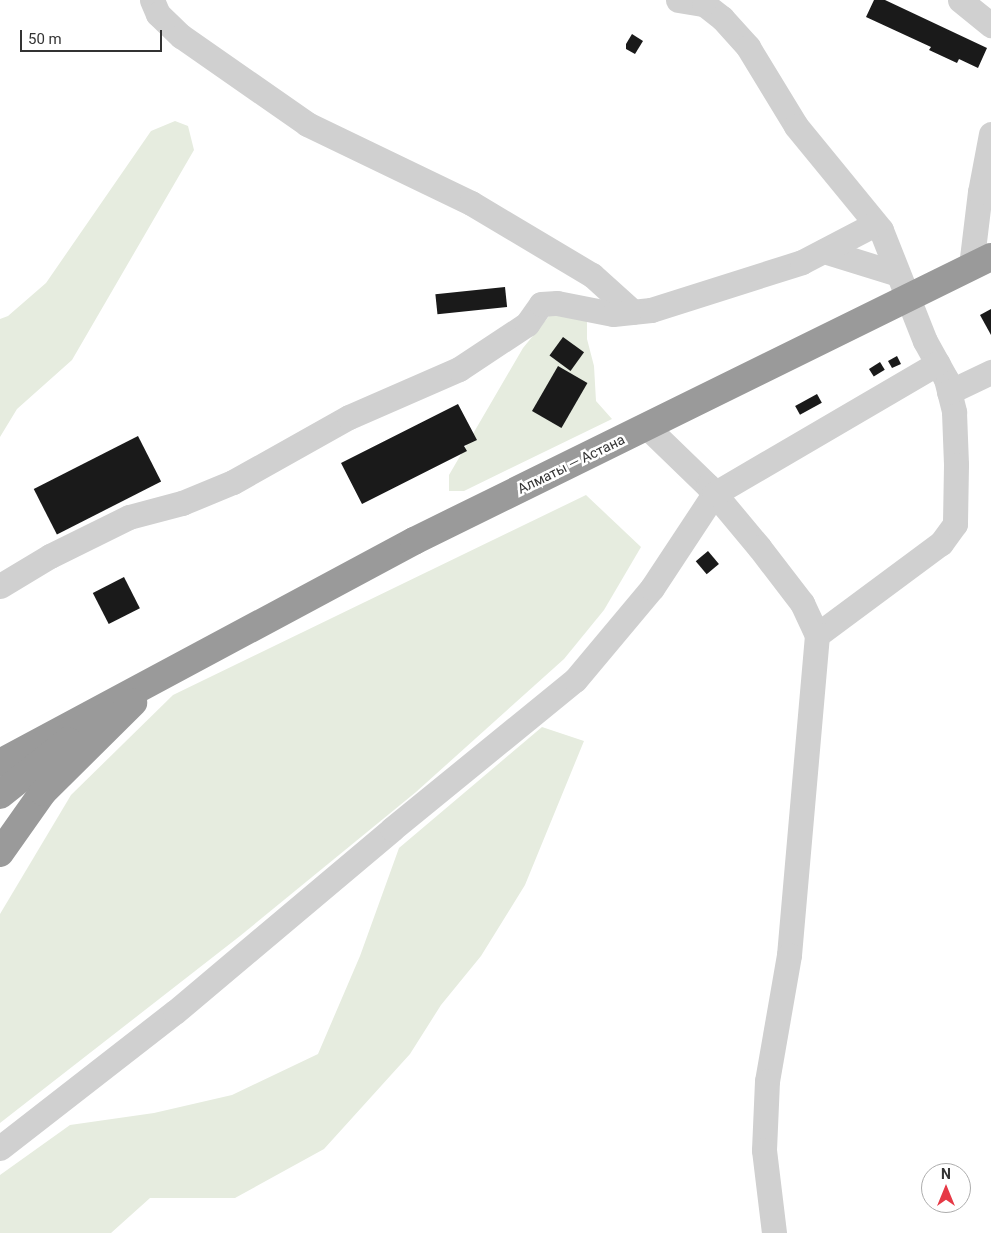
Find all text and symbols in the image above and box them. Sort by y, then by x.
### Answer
scale bar [22,20,165,52]
text: 50 m [28,30,62,48]
street label: Алматы — Астана [515,431,627,497]
north arrow [921,1163,971,1213]
text: N [941,1166,951,1182]

